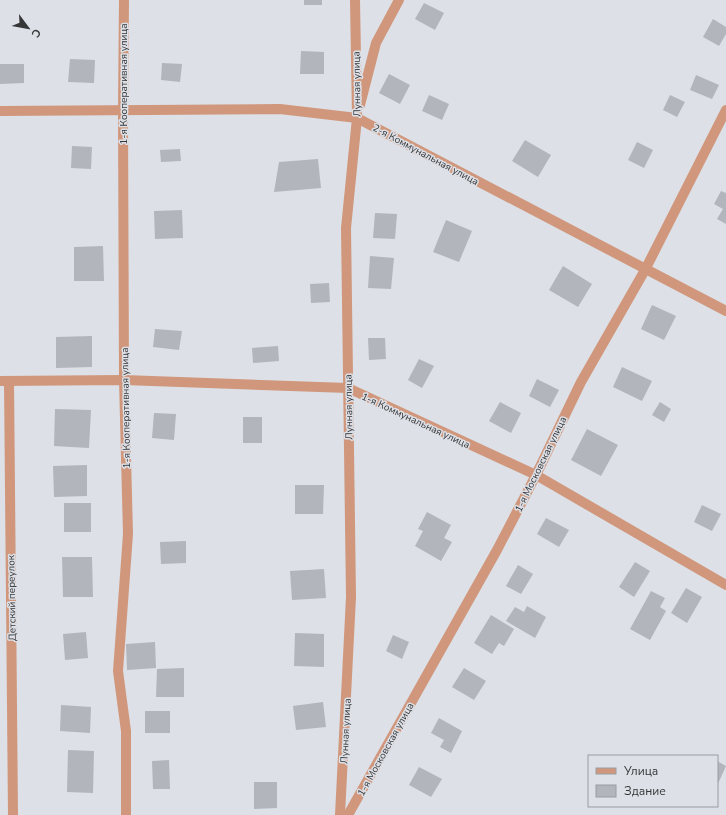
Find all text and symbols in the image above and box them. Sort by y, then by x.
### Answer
north arrow [8,8,48,48]
street label: 1-я Кооперативная улица [117,23,131,145]
text: С [27,26,44,41]
street label: Лунная улица [349,51,365,117]
street label: 2-я Коммунальная улица [370,121,481,189]
street label: 1-я Кооперативная улица [118,347,134,469]
street label: Лунная улица [341,374,357,440]
street label: 1-я Коммунальная улица [359,390,472,452]
street label: 1-я Московская улица [512,414,570,515]
street label: Детский переулок [4,554,20,641]
street label: Лунная улица [337,698,355,764]
street label: 1-я Московская улица [354,700,417,799]
legend [588,755,718,807]
text: Улица [623,763,658,779]
text: Здание [624,783,666,799]

